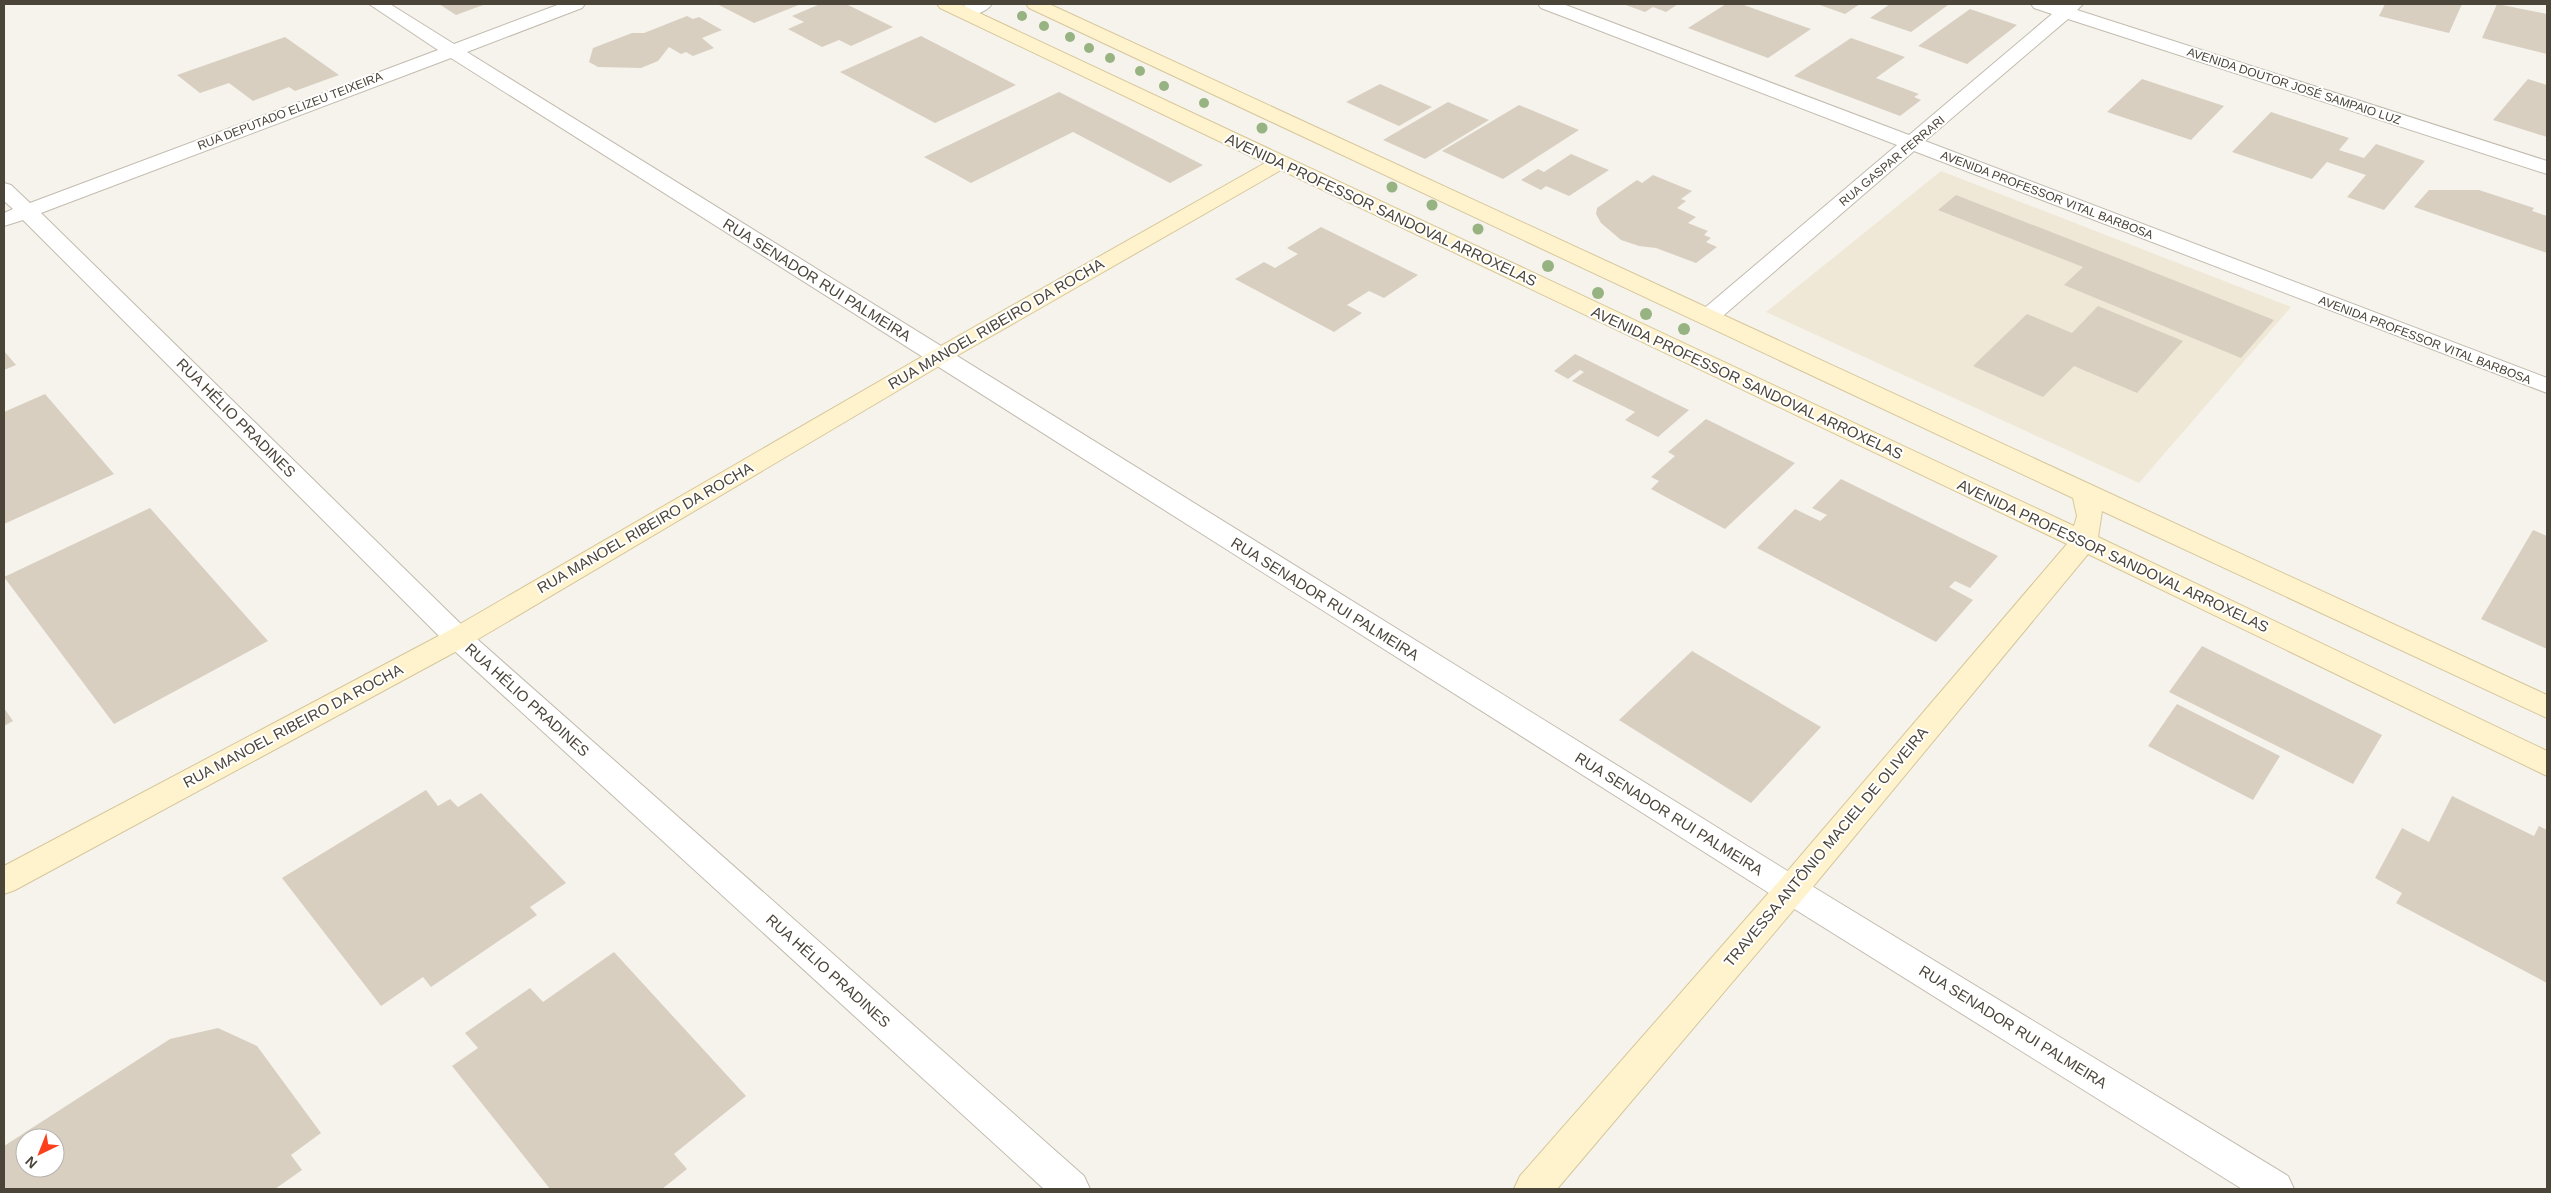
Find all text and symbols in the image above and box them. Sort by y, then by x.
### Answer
street label: AVENIDA DOUTOR JOSÉ SAMPAIO LUZ [2185,44,2403,127]
street label: RUA DEPUTADO ELIZEU TEIXEIRA [196,69,384,153]
street label: RUA GASPAR FERRARI [1837,113,1947,209]
street label: AVENIDA PROFESSOR SANDOVAL ARROXELAS [1223,130,1540,289]
street label: AVENIDA PROFESSOR VITAL BARBOSA [1939,148,2155,242]
street label: RUA SENADOR RUI PALMEIRA [720,215,914,345]
street label: RUA MANOEL RIBEIRO DA ROCHA [885,255,1107,392]
street label: AVENIDA PROFESSOR VITAL BARBOSA [2317,293,2533,387]
street label: AVENIDA PROFESSOR SANDOVAL ARROXELAS [1589,303,1906,462]
street label: RUA HÉLIO PRADINES [173,355,299,481]
street label: RUA MANOEL RIBEIRO DA ROCHA [534,459,756,596]
street label: AVENIDA PROFESSOR SANDOVAL ARROXELAS [1955,476,2272,635]
street label: RUA SENADOR RUI PALMEIRA [1228,534,1422,664]
street label: RUA HÉLIO PRADINES [462,639,593,760]
street label: RUA MANOEL RIBEIRO DA ROCHA [180,660,405,791]
street label: TRAVESSA ANTÔNIO MACIEL DE OLIVEIRA [1720,723,1931,970]
street label: RUA SENADOR RUI PALMEIRA [1572,749,1766,879]
street label: RUA HÉLIO PRADINES [763,910,894,1031]
street label: RUA SENADOR RUI PALMEIRA [1916,962,2110,1092]
north arrow [15,1128,65,1178]
text: N [22,1153,40,1172]

